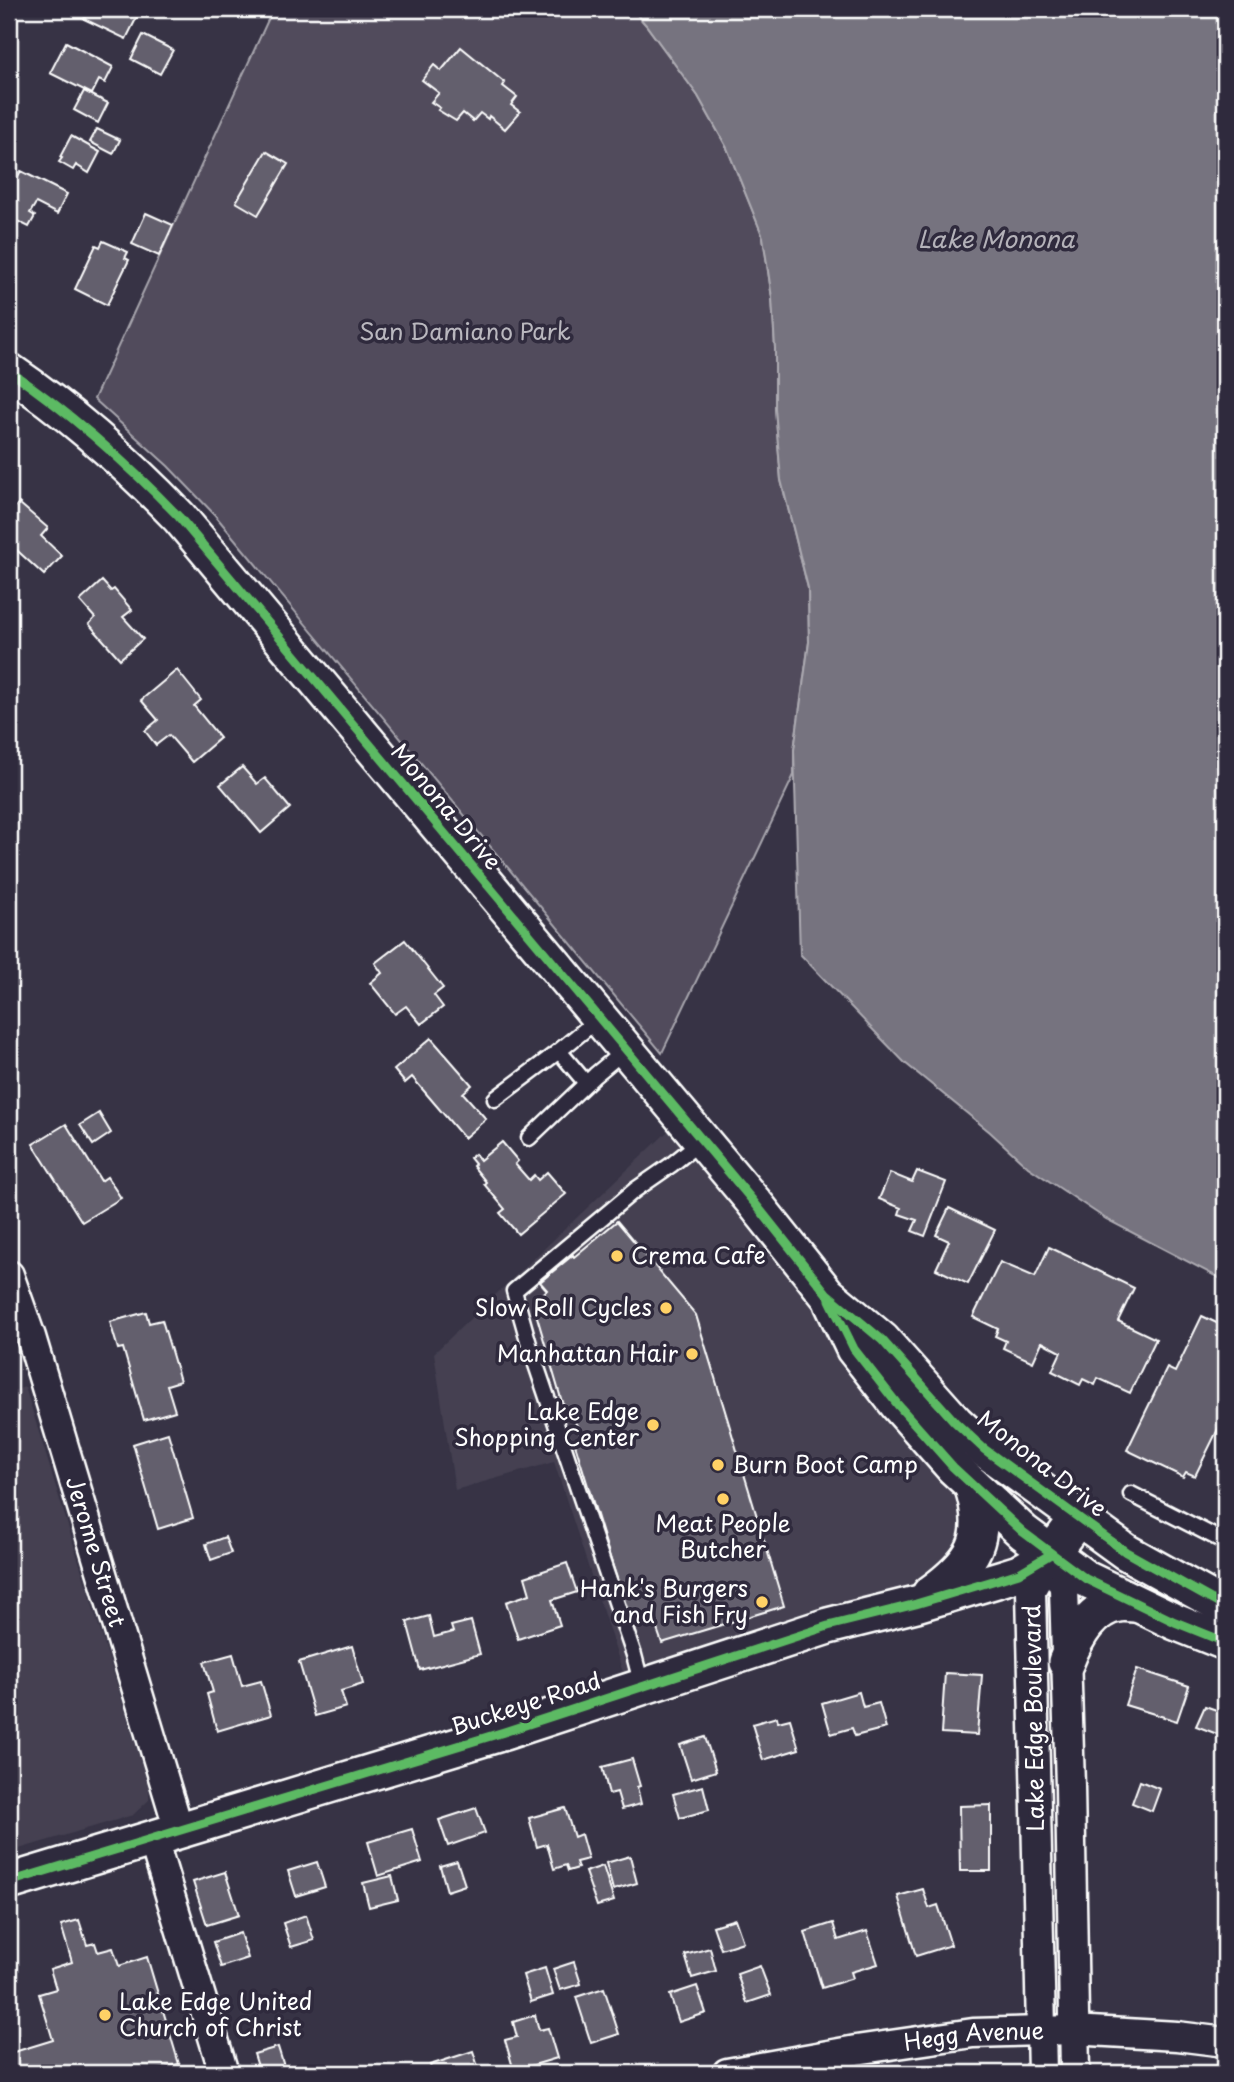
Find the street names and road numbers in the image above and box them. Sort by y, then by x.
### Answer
street label: Monona Drive [384,735,511,877]
street label: Monona Drive [971,1401,1115,1525]
street label: Jerome Street [58,1472,136,1631]
street label: Lake Edge Boulevard [1013,1604,1052,1832]
street label: Buckeye Road [446,1662,605,1743]
street label: Hegg Avenue [901,2012,1045,2059]

